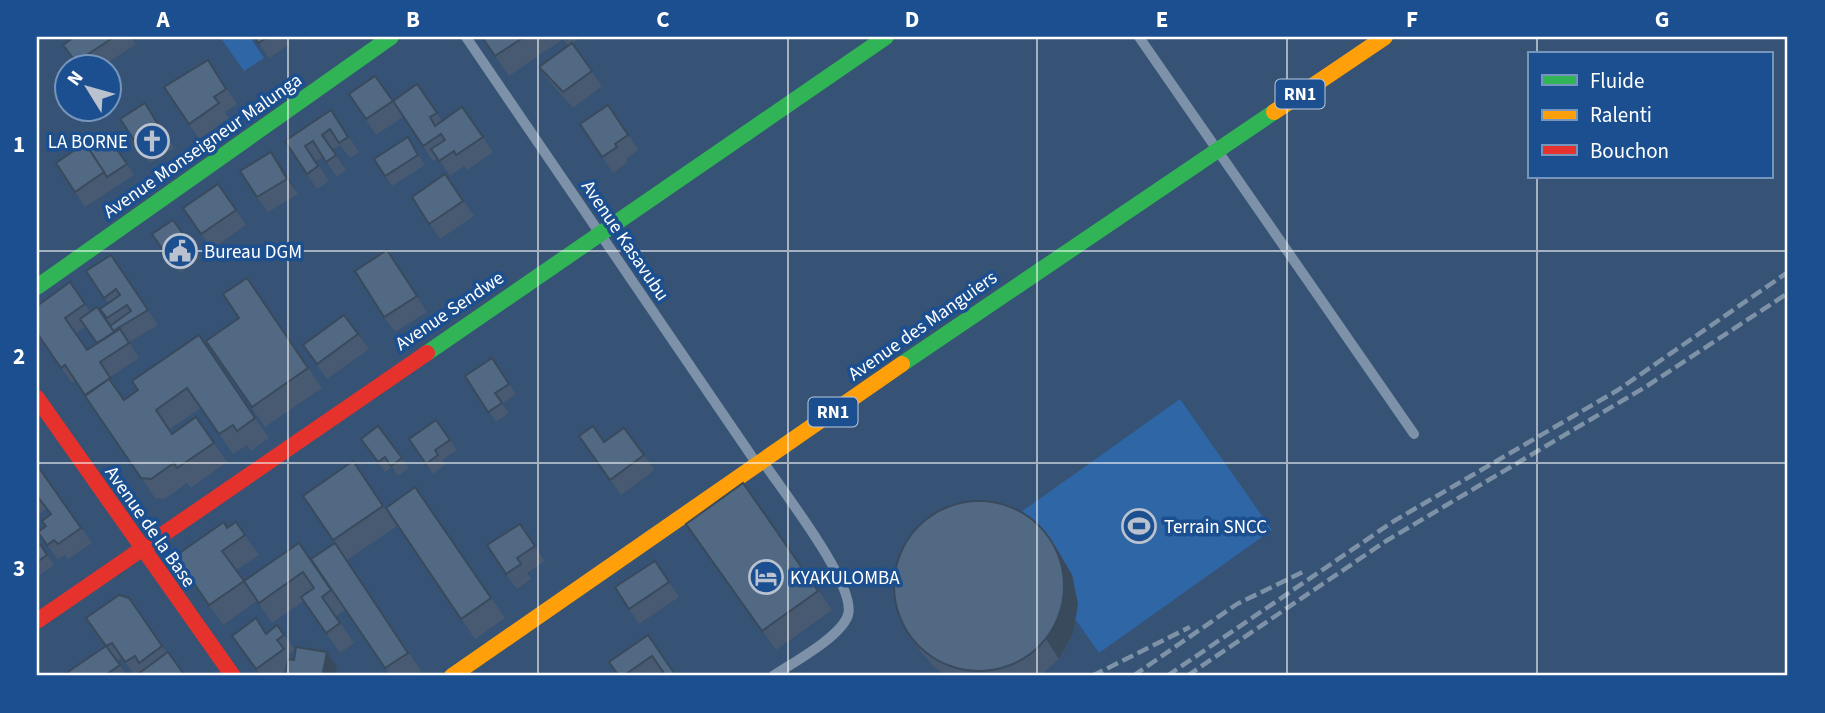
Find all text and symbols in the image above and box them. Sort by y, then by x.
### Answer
text: A [155,3,170,36]
text: B [406,3,420,36]
text: C [656,3,670,36]
text: D [905,3,919,36]
text: E [1156,3,1168,36]
text: F [1406,3,1418,36]
text: G [1655,3,1669,36]
north arrow [52,52,122,122]
legend [1528,52,1772,178]
text: N [61,65,90,92]
text: Fluide [1590,66,1644,96]
street label: Avenue Monseigneur Malunga [98,67,308,225]
road number: RN1 [1276,80,1324,108]
text: Ralenti [1590,100,1652,130]
church icon: LA BORNE [133,122,171,160]
text: 1 [13,128,25,161]
place label: LA BORNE [48,129,128,156]
text: Bouchon [1590,136,1669,166]
street label: Avenue Kasavubu [574,175,675,307]
public building icon: Bureau DGM [161,232,199,270]
place label: Bureau DGM [204,239,302,266]
street label: Avenue Sendwe [390,265,510,358]
street label: Avenue des Manguiers [843,265,1003,388]
text: 2 [13,340,25,373]
road number: RN1 [808,398,858,426]
street label: Avenue de la Base [98,461,202,593]
sports icon: Terrain SNCC [1120,507,1158,545]
place label: Terrain SNCC [1164,514,1267,541]
text: 3 [13,552,25,585]
hotel icon: KYAKULOMBA [747,558,785,596]
place label: KYAKULOMBA [790,565,900,592]

